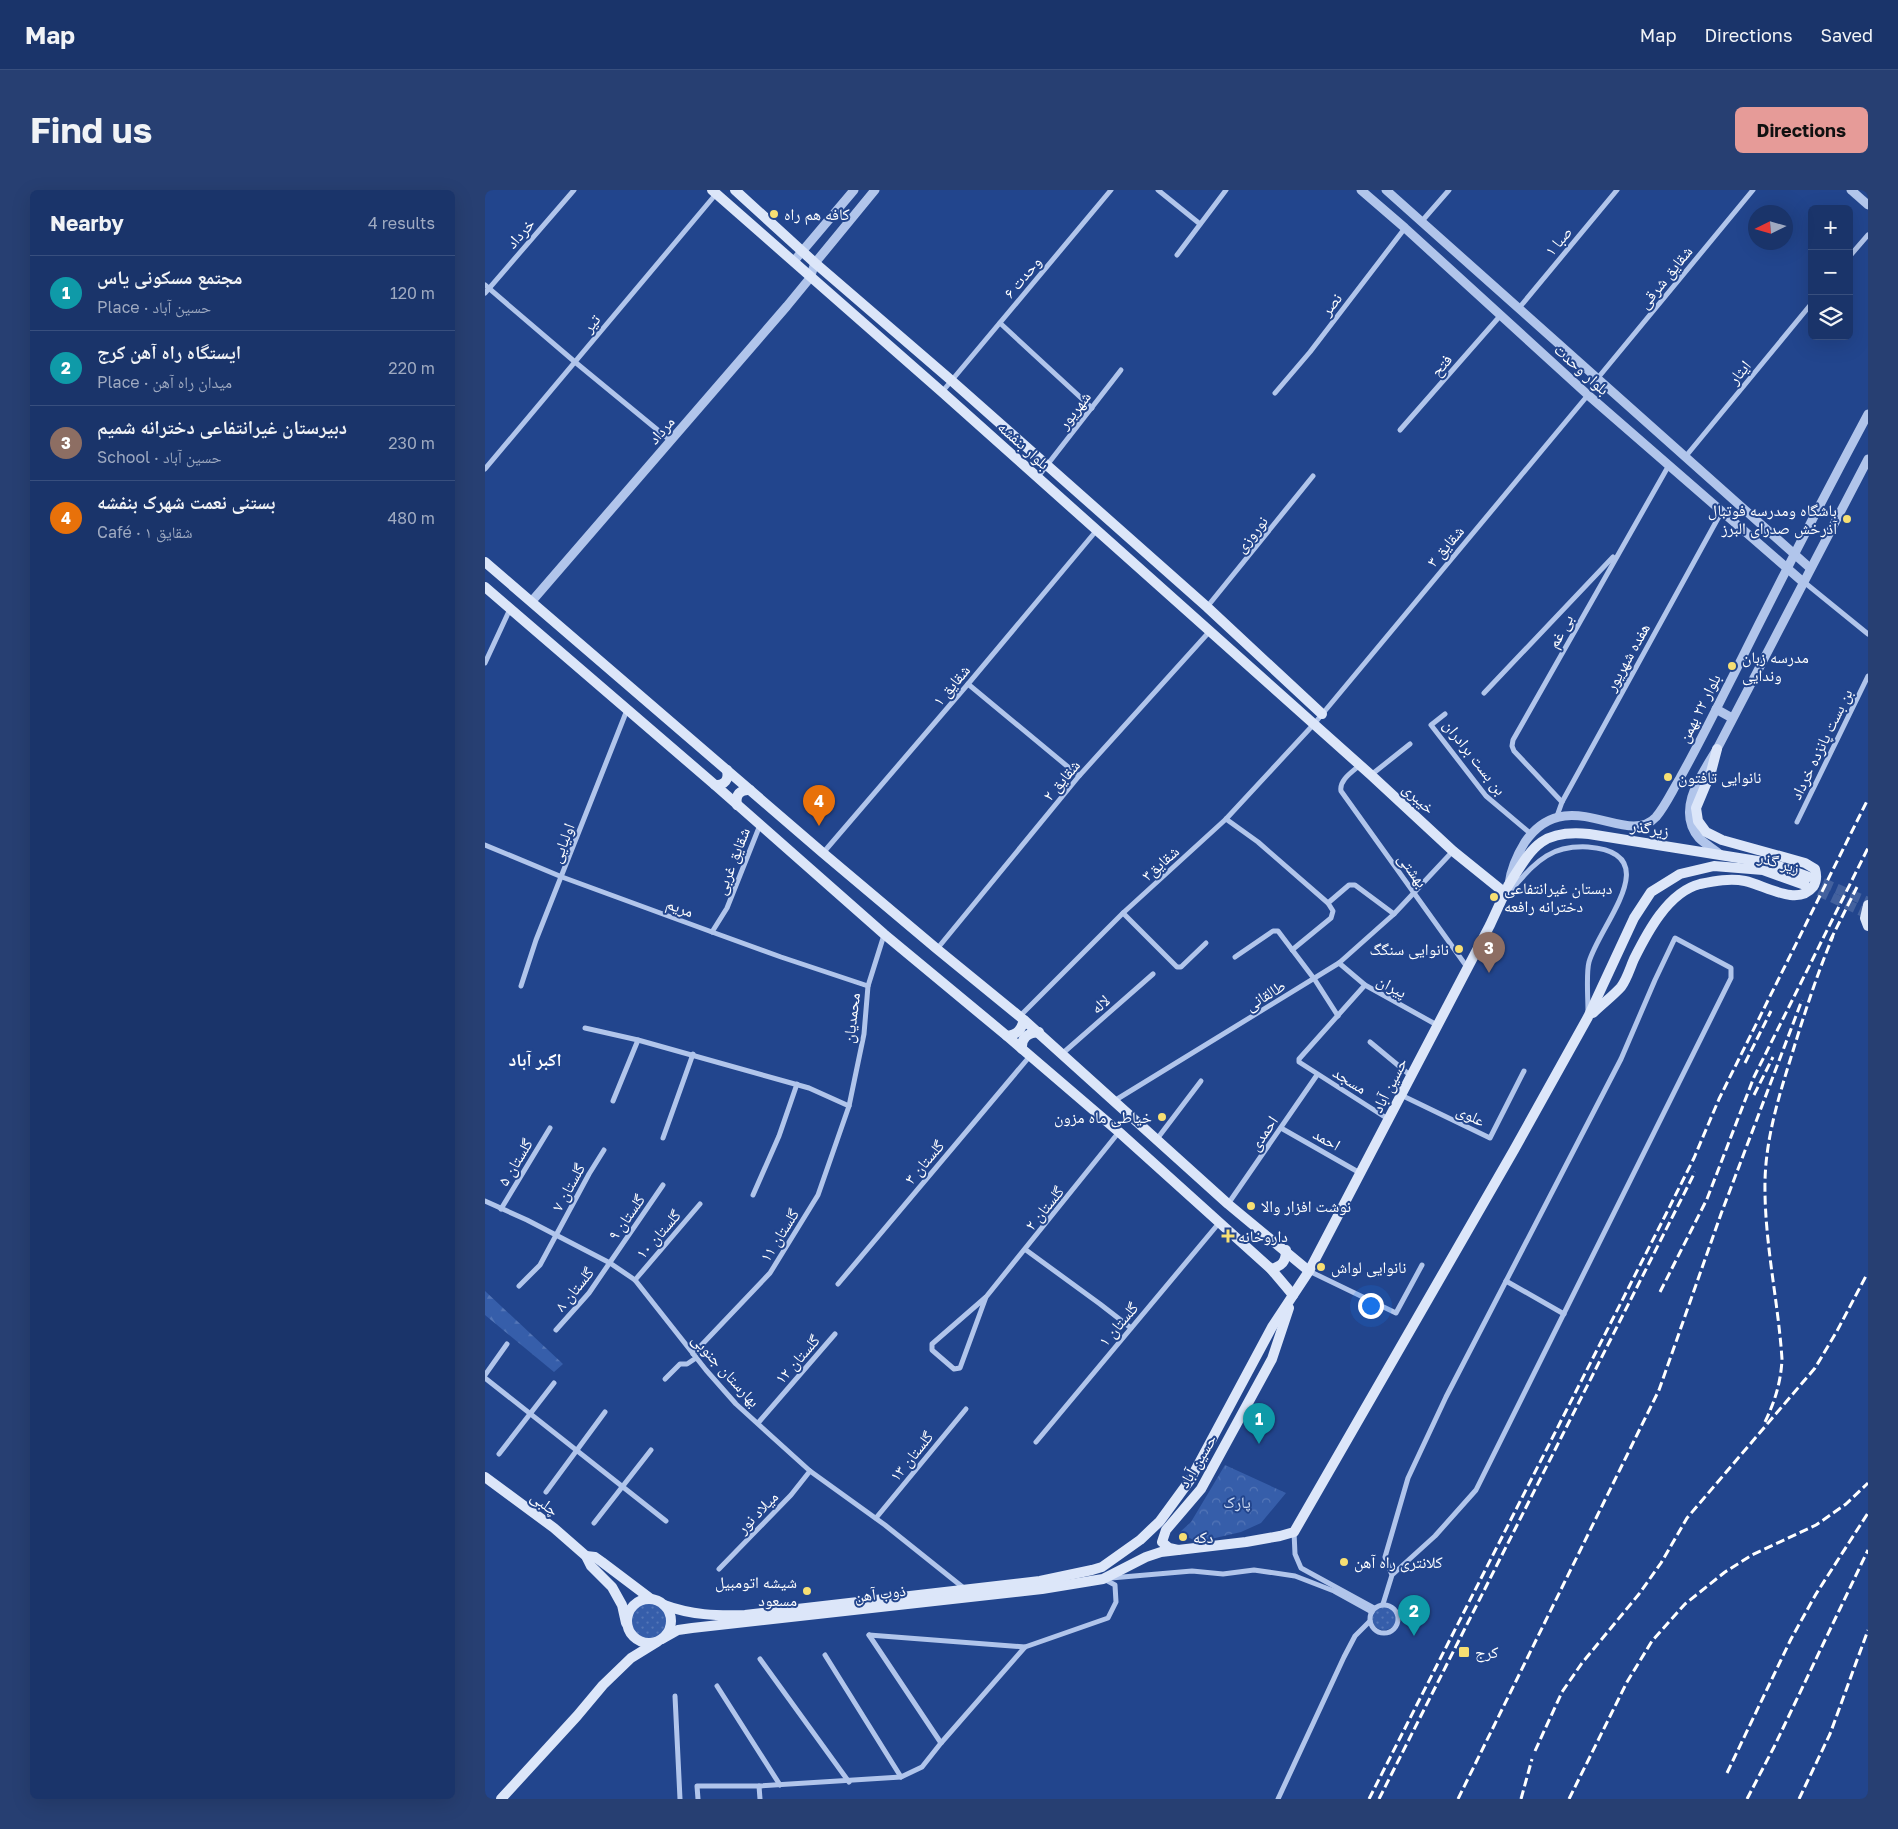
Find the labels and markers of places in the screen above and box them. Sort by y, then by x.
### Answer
place label: کافه هم راه [784,204,850,225]
marker: کافه هم راه [768,208,780,220]
place label: باشگاه ومدرسه فوتبال آذرخش صدرای البرز [1708,500,1838,539]
marker: باشگاه ومدرسه فوتبال آذرخش صدرای البرز [1841,513,1853,525]
place label: مدرسه زبان وندایی [1742,647,1809,686]
marker: مدرسه زبان وندایی [1726,660,1738,672]
place label: نانوایی تافتون [1678,767,1762,788]
marker: نانوایی تافتون [1662,771,1674,783]
pin: 4 [803,785,835,826]
place label: دبستان غیرانتفاعی دخترانه رافعه [1504,878,1612,916]
marker: دبستان غیرانتفاعی دخترانه رافعه [1488,891,1500,903]
pin: 3 [1473,932,1505,973]
place label: نانوایی سنگگ [1369,939,1449,960]
marker: نانوایی سنگگ [1453,943,1465,955]
place label: خیاطی ماه مزون [1054,1107,1152,1128]
marker: خیاطی ماه مزون [1156,1111,1168,1123]
place label: نوشت افزار والا [1261,1196,1351,1216]
marker: نوشت افزار والا [1245,1200,1257,1212]
place label: داروخانه [1238,1226,1288,1246]
marker: داروخانه [1222,1230,1234,1242]
place label: نانوایی لواش [1331,1257,1407,1278]
marker: نانوایی لواش [1315,1261,1327,1273]
pin: 1 [1243,1403,1275,1444]
place label: دکه [1193,1527,1214,1547]
marker: دکه [1177,1531,1189,1543]
place label: کلانتری راه آهن [1354,1552,1443,1573]
marker: کلانتری راه آهن [1338,1556,1350,1568]
place label: شیشه اتومبیل مسعود [715,1572,797,1610]
marker: شیشه اتومبیل مسعود [801,1585,813,1597]
pin: 2 [1398,1595,1430,1636]
place label: کرج [1475,1642,1499,1663]
marker: کرج [1457,1645,1471,1659]

